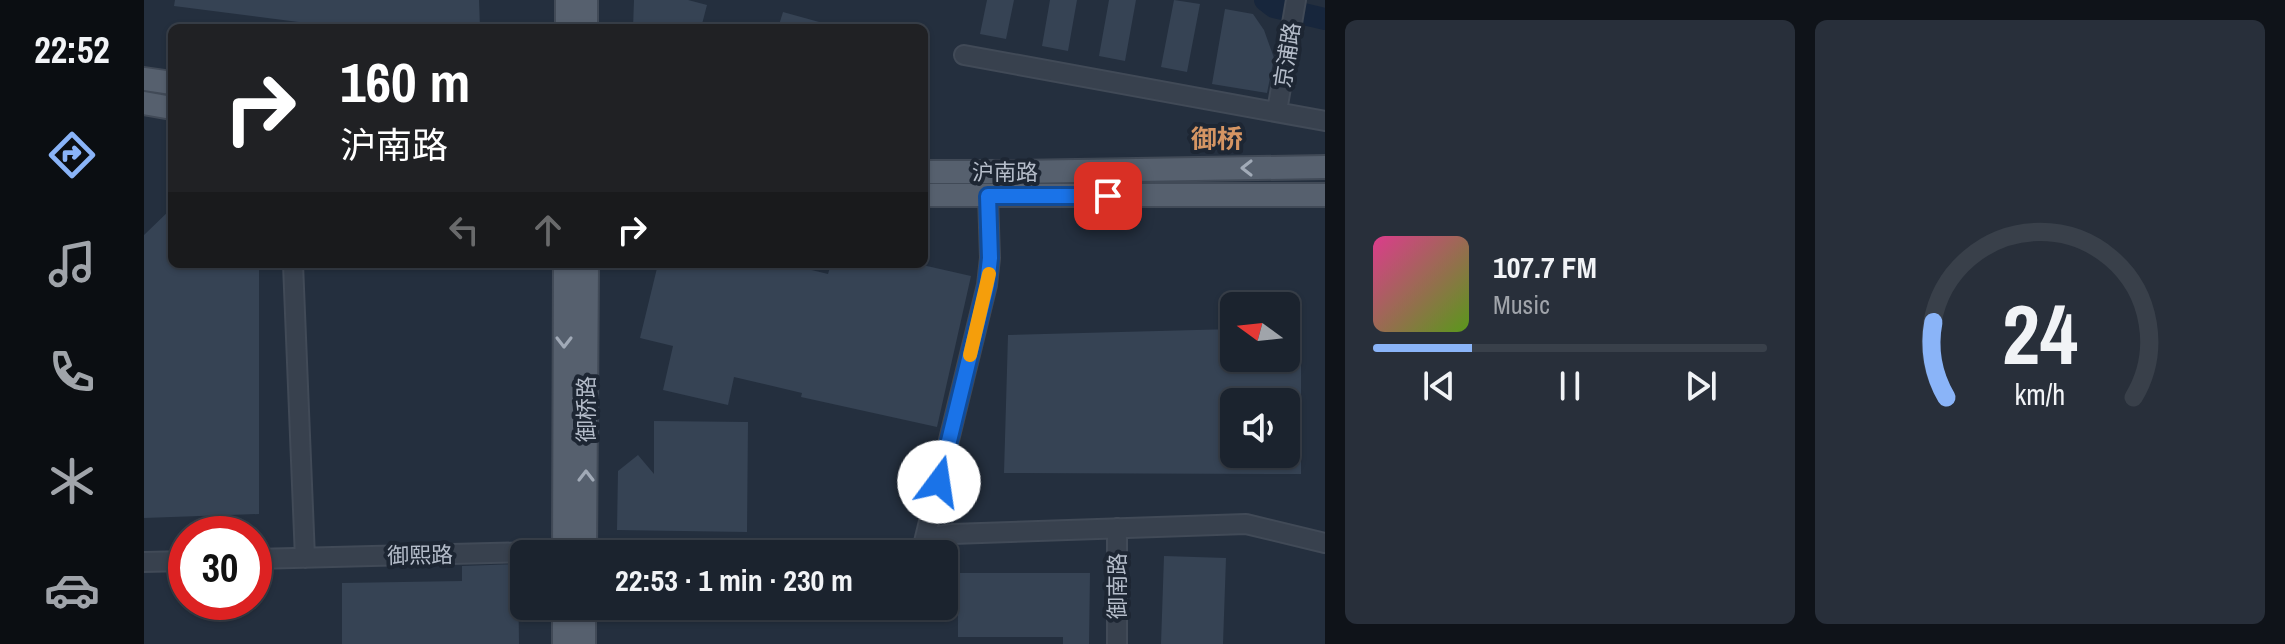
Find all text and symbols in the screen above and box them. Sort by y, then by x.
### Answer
street label: 京浦路 [1267,20,1307,90]
text: 22:52 [34,26,110,74]
text: 160 m [340,44,470,119]
icon: right [208,56,312,160]
text: 沪南路 [340,121,448,169]
district label: 御桥 [1191,121,1243,156]
icon: directions [44,127,100,183]
street label: 沪南路 [972,157,1038,187]
one-way arrow [1240,159,1253,177]
pin [1074,162,1142,230]
icon: arrive [1086,174,1130,218]
icon: left [442,208,486,252]
icon: ahead [526,208,570,252]
icon: right [610,208,654,252]
icon: music [44,236,100,292]
text: 107.7 FM [1493,247,1597,287]
text: 24 [2002,278,2078,390]
text: Music [1493,287,1550,322]
north arrow [1220,292,1300,372]
map controls [1220,292,1300,468]
one-way arrow [556,336,573,349]
icon: phone [44,344,100,400]
icon: previous [1417,364,1461,408]
icon: pause [1548,364,1592,408]
icon: next [1679,364,1723,408]
text: km/h [2015,375,2065,414]
street label: 御桥路 [571,376,601,442]
button: sound [1220,388,1300,468]
position arrow [897,440,981,524]
icon: climate [44,453,100,509]
one-way arrow [577,469,595,482]
speed limit sign: 30 [168,516,272,620]
street label: 御熙路 [387,539,453,571]
street label: 御南路 [1102,553,1132,619]
text: 22:53 · 1 min · 230 m [615,560,853,600]
icon: car [44,562,100,618]

